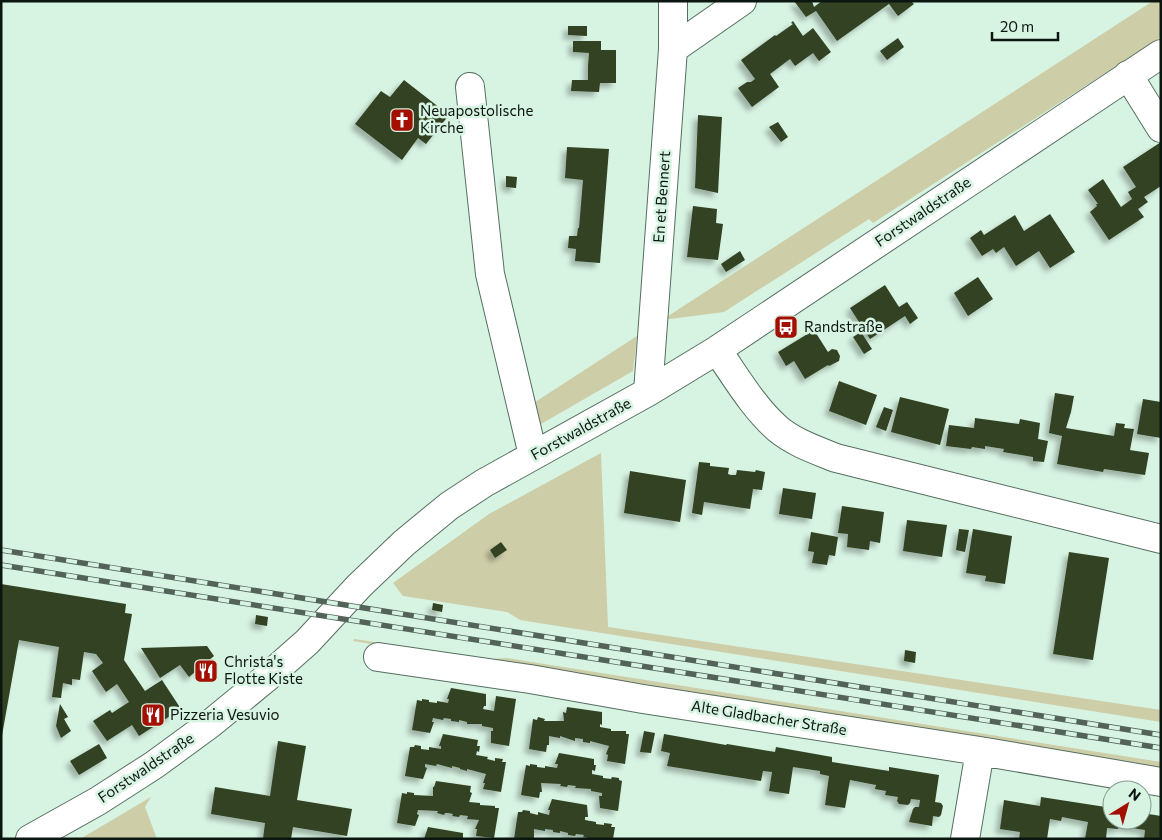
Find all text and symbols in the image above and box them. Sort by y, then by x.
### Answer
scale bar [992,10,1058,42]
text: 20 m [1000,17,1034,35]
place label: Neuapostolische Kirche [420,101,533,136]
church icon: Neuapostolische Kirche [389,107,415,133]
street label: En et Bennert [649,150,673,243]
street label: Forstwaldstraße [871,172,974,250]
bus stop icon: Randstraße [773,314,799,340]
place label: Randstraße [804,317,883,335]
street label: Forstwaldstraße [527,393,634,463]
place label: Christa's Flotte Kiste [224,652,303,687]
restaurant icon: Christa's Flotte Kiste [193,658,219,684]
street label: Alte Gladbacher Straße [690,696,848,738]
restaurant icon: Pizzeria Vesuvio [140,702,166,728]
place label: Pizzeria Vesuvio [170,705,280,723]
street label: Forstwaldstraße [94,728,197,806]
north arrow [1102,780,1152,830]
text: N [1126,784,1144,804]

